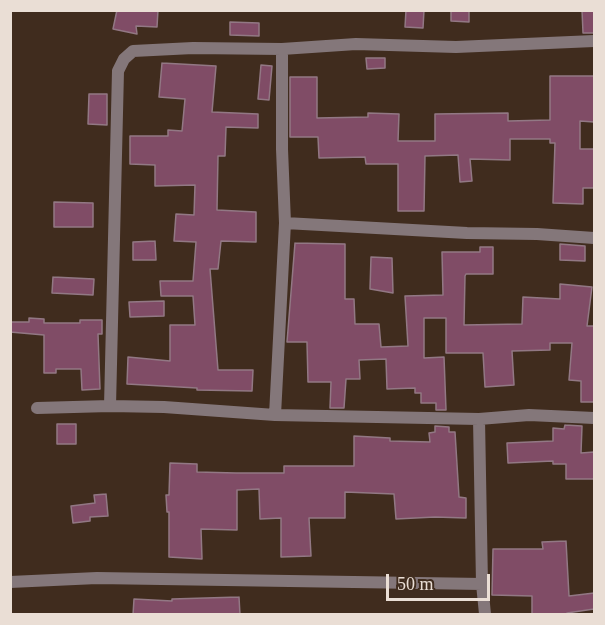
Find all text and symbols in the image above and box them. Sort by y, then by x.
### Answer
scale bar [389,562,492,600]
text: 50 m [397,574,434,594]

